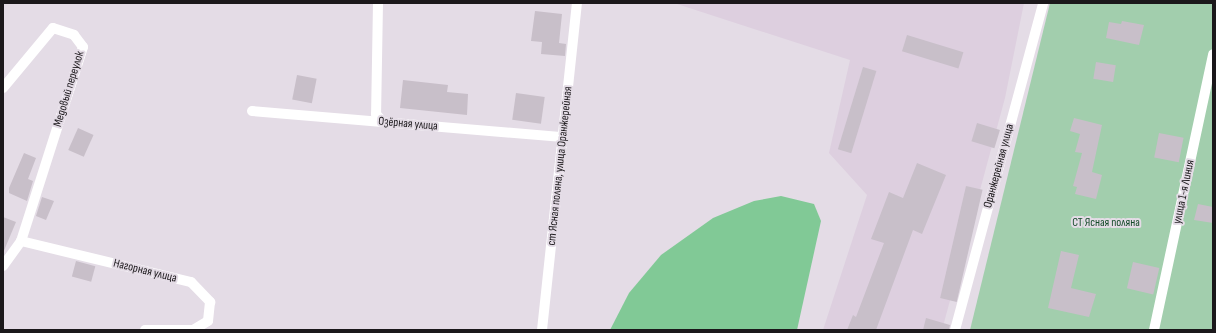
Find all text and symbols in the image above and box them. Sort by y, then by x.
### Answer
street label: Медовый переулок [51,49,87,129]
street label: ст Ясная поляна, улица Оранжерейная [544,86,576,246]
street label: Озёрная улица [378,114,438,134]
street label: Оранжерейная улица [981,122,1017,210]
street label: улица 1-я Линия [1170,159,1198,225]
park label: СТ Ясная поляна [1072,216,1140,230]
street label: Нагорная улица [112,256,178,286]

